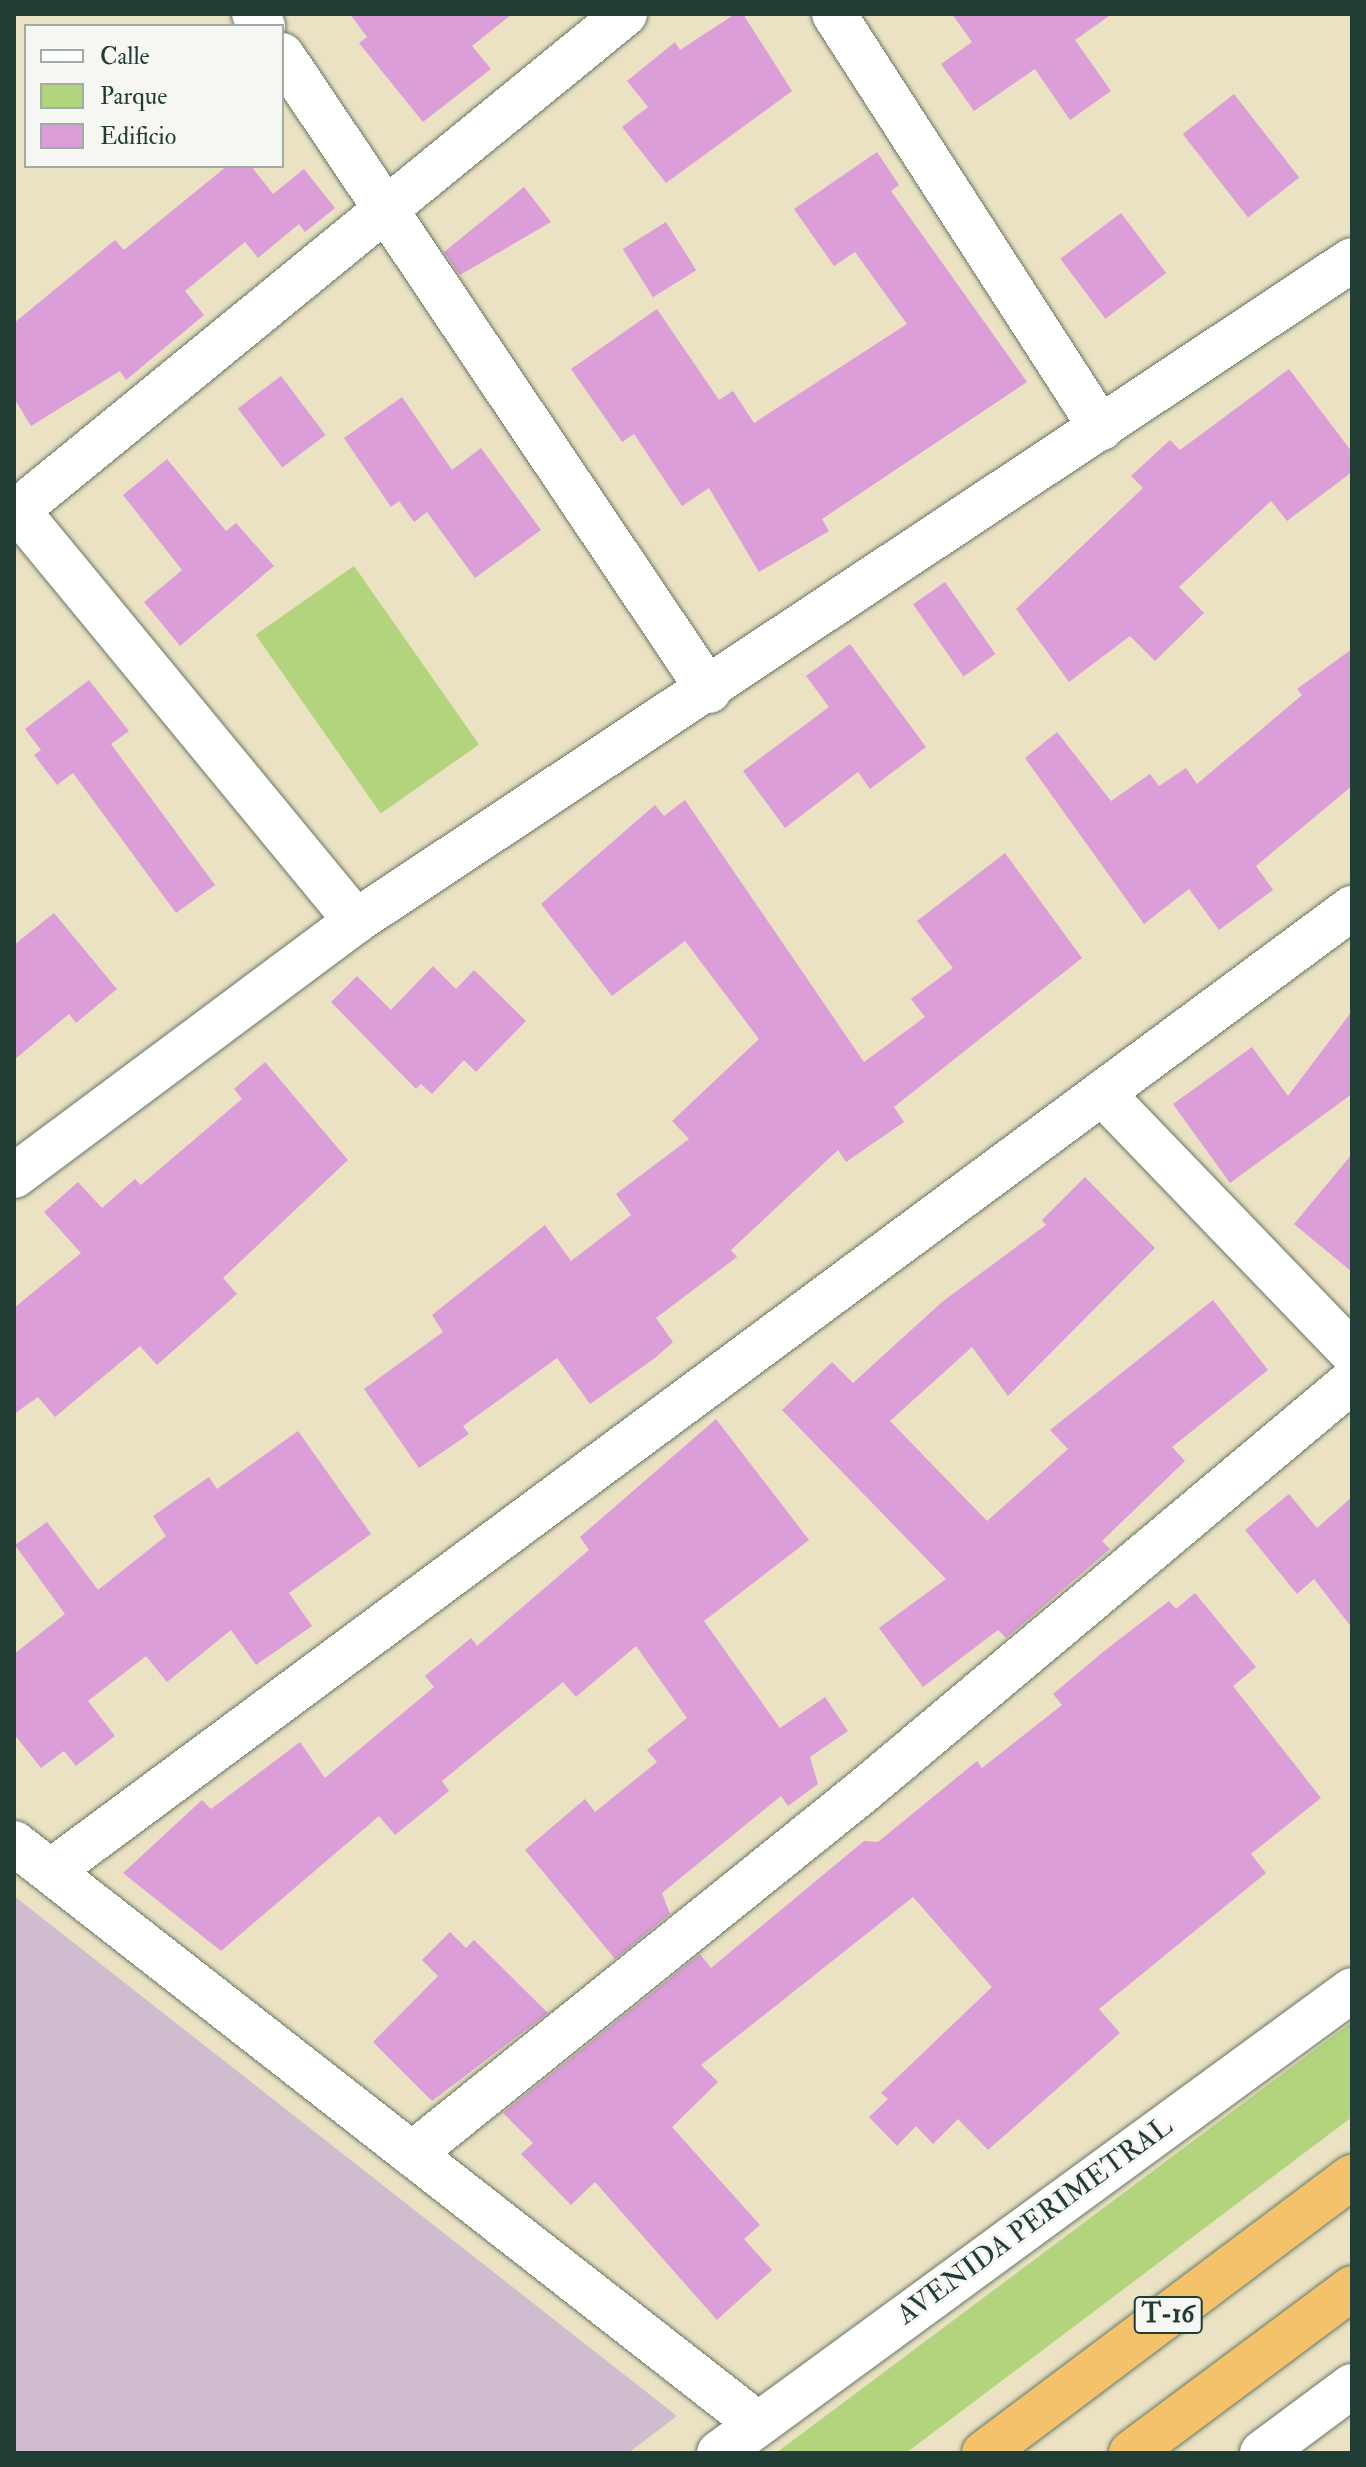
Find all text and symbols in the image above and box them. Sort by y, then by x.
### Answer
legend [24,24,284,168]
text: Calle [100,41,150,72]
text: Parque [100,81,167,112]
text: Edificio [100,121,176,152]
street label: AVENIDA PERIMETRAL [891,2110,1179,2332]
road number: T-16 [1132,2293,1204,2337]

